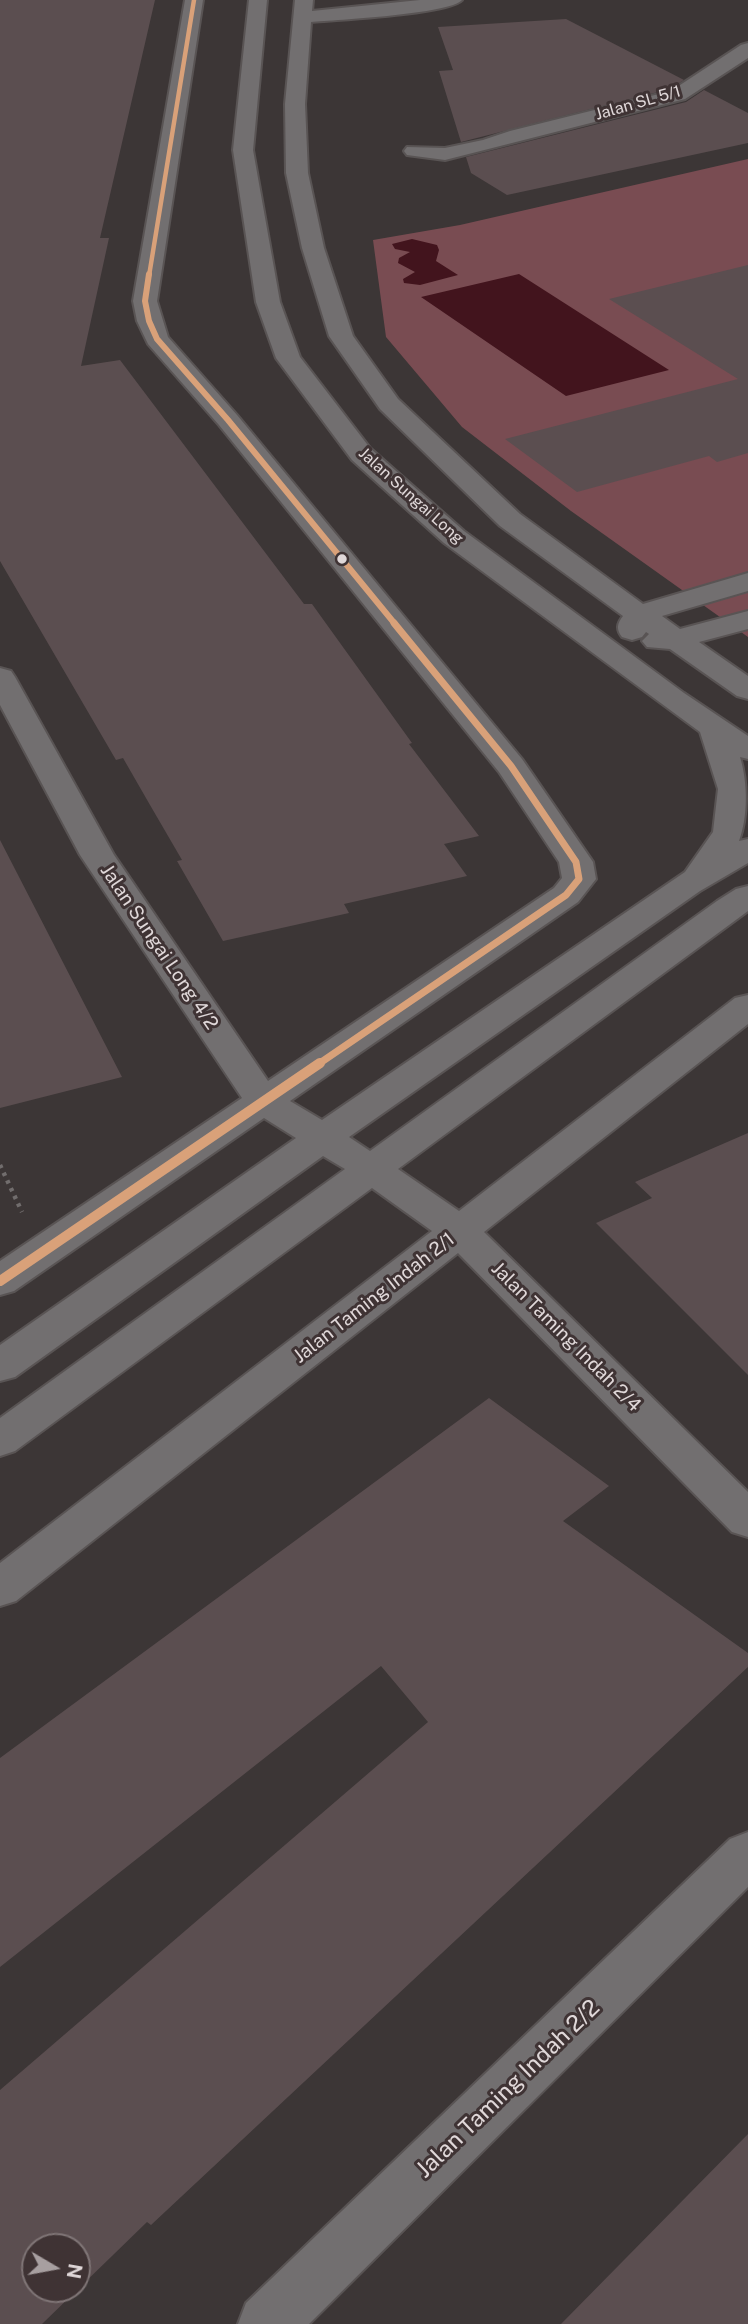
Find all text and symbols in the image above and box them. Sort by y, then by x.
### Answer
street label: Jalan SL 5/1 [593,82,683,124]
street label: Jalan Sungai Long [355,444,467,548]
unlabelled marker [335,552,349,566]
street label: Jalan Sungai Long 4/2 [95,860,223,1034]
street label: Jalan Taming Indah 2/1 [289,1228,459,1368]
street label: Jalan Taming Indah 2/4 [486,1257,646,1417]
street label: Jalan Taming Indah 2/2 [410,1994,606,2184]
north arrow [21,2233,91,2303]
text: N [63,2262,87,2281]

